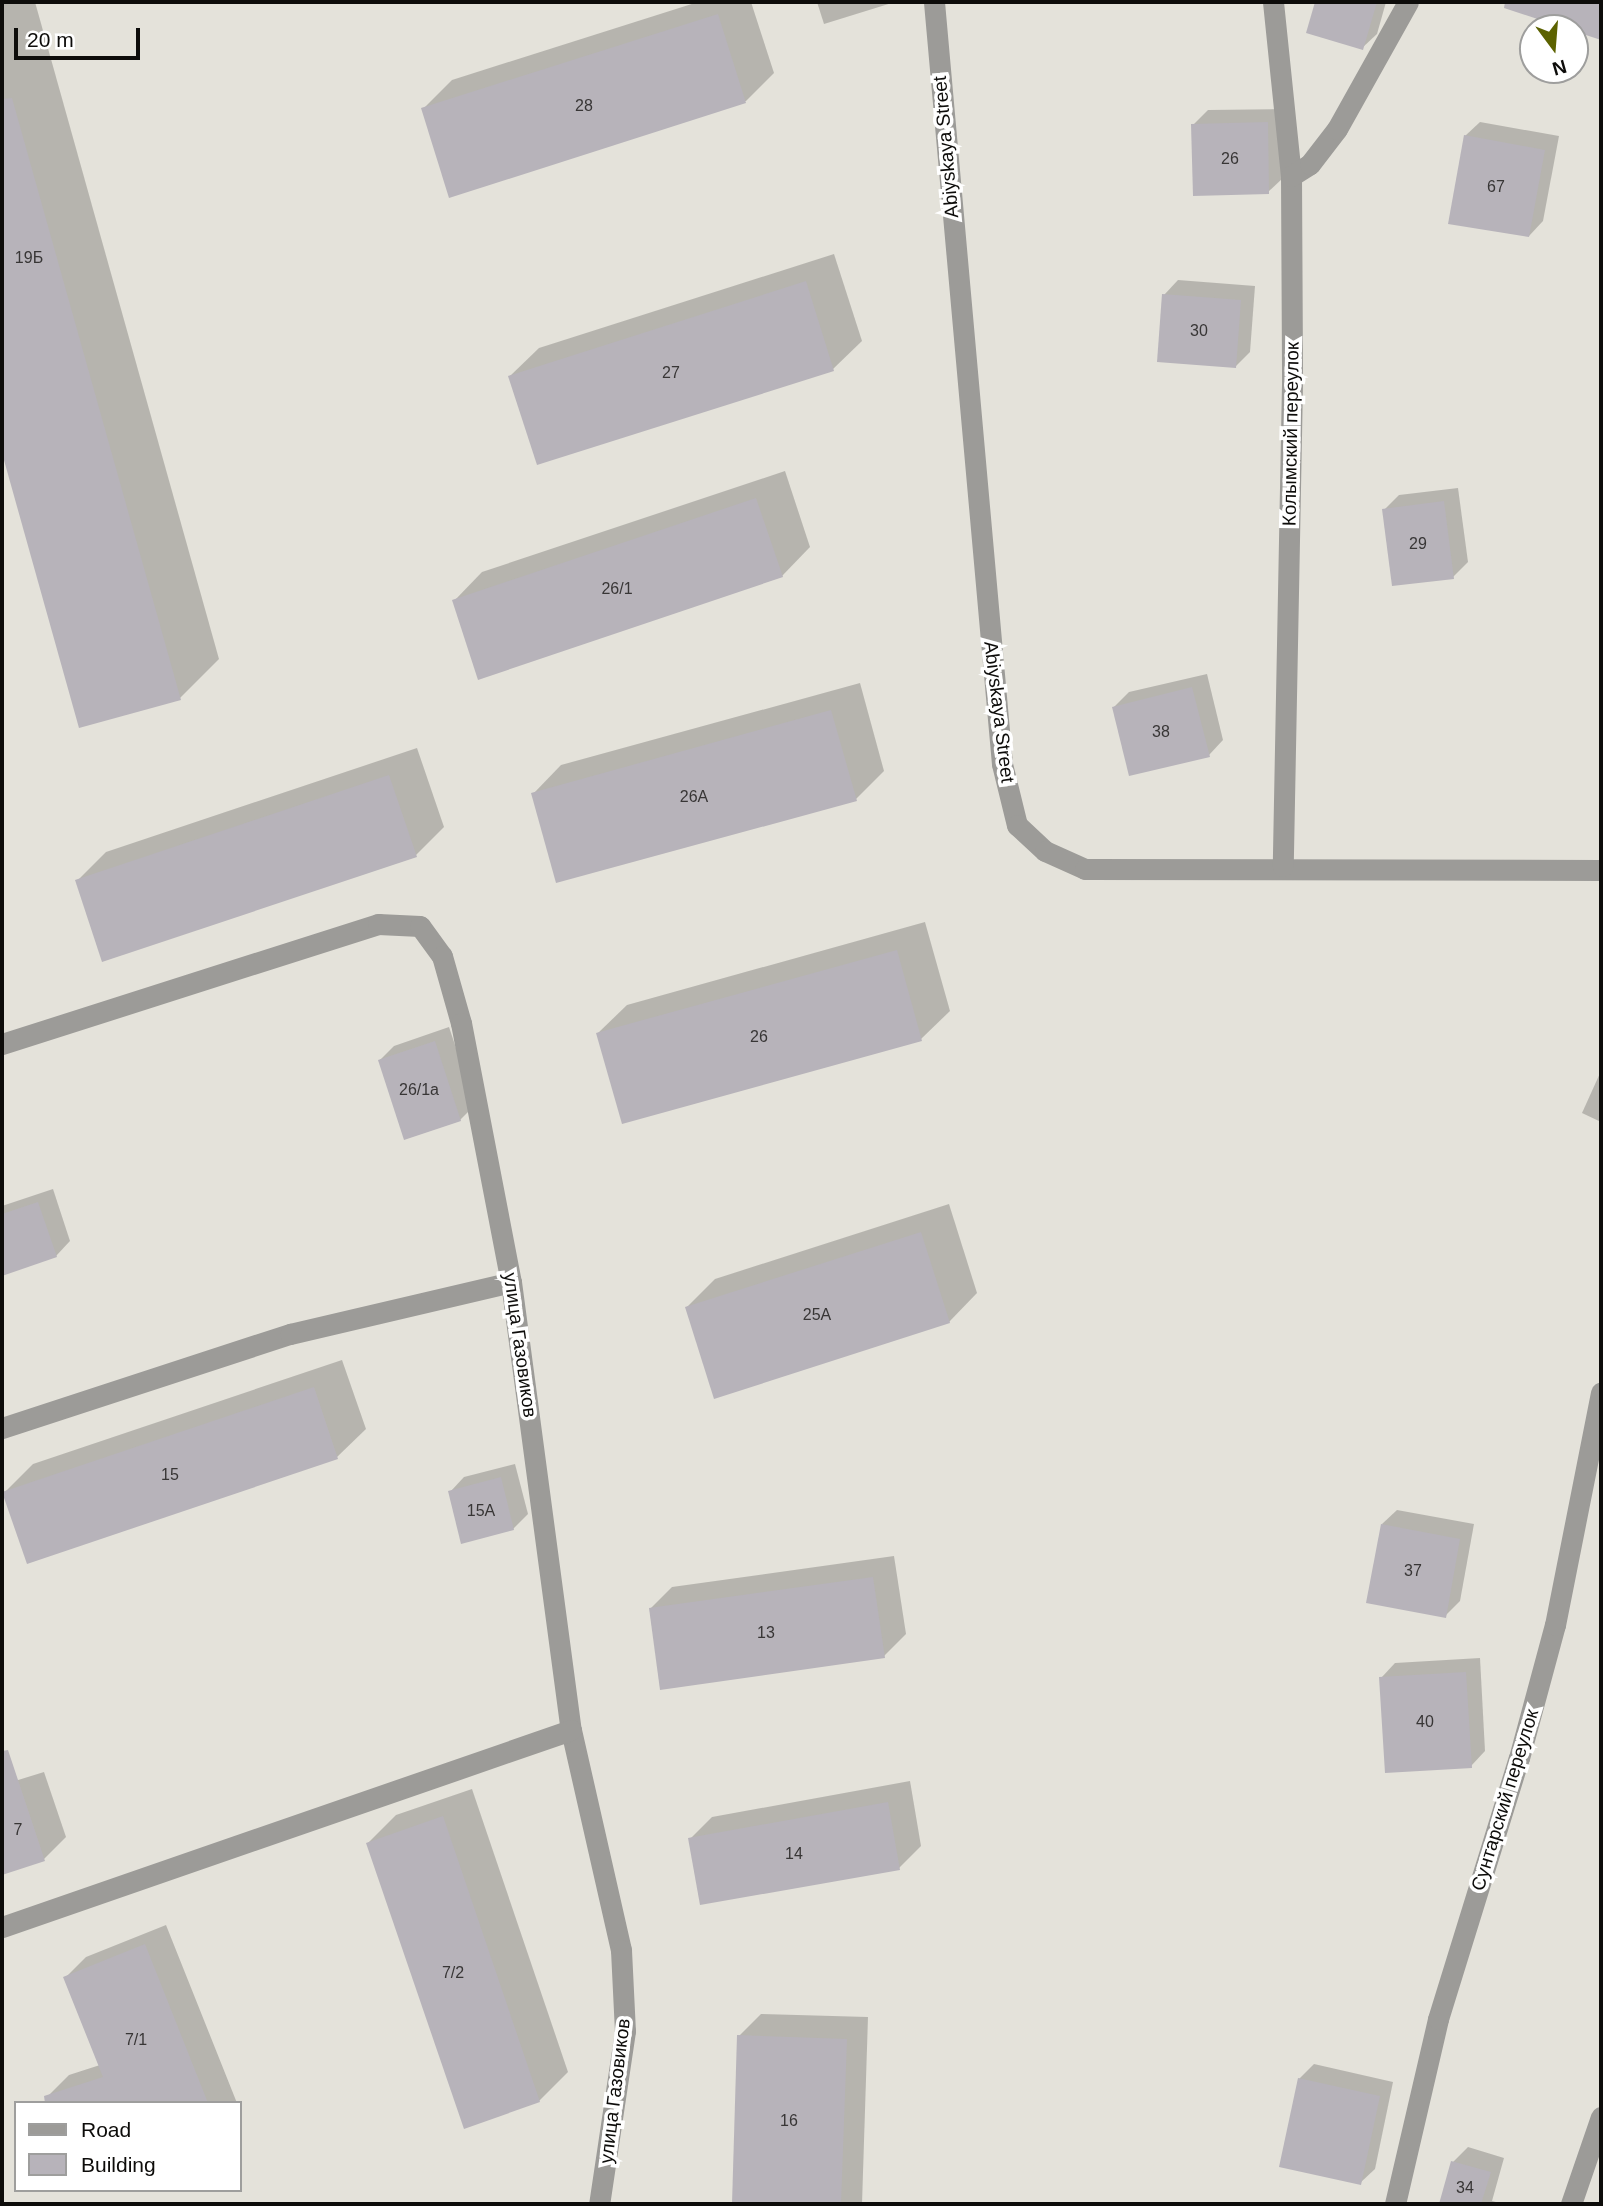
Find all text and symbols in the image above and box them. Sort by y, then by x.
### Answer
scale bar [18,14,144,58]
north arrow [1519,14,1589,84]
text: 20 m [27,28,74,51]
text: N [1550,56,1569,80]
street label: Abiyskaya Street [928,75,964,219]
house number: 28 [575,96,593,116]
house number: 26 [1221,149,1239,169]
house number: 67 [1487,177,1505,197]
house number: 19Б [15,248,43,268]
house number: 30 [1190,321,1208,341]
street label: Колымский переулок [1278,342,1304,526]
house number: 27 [662,363,680,383]
house number: 29 [1409,534,1427,554]
house number: 26/1 [601,579,633,599]
street label: Abiyskaya Street [979,640,1019,784]
house number: 38 [1152,722,1170,742]
house number: 26А [680,787,708,807]
house number: 26 [750,1027,768,1047]
house number: 26/1а [399,1080,439,1100]
street label: улица Газовиков [499,1271,541,1419]
house number: 25А [803,1305,831,1325]
house number: 15 [161,1465,179,1485]
house number: 15А [467,1501,495,1521]
house number: 37 [1404,1561,1422,1581]
house number: 13 [757,1623,775,1643]
street label: Сунтарский переулок [1467,1706,1543,1894]
house number: 40 [1416,1712,1434,1732]
house number: 7 [14,1820,22,1840]
house number: 14 [785,1844,803,1864]
house number: 7/2 [442,1963,464,1983]
street label: улица Газовиков [595,2017,635,2165]
house number: 7/1 [125,2030,147,2050]
legend [14,2101,242,2192]
house number: 16 [780,2111,798,2131]
text: Road [81,2118,131,2141]
text: Building [81,2153,156,2176]
house number: 34 [1456,2178,1474,2198]

